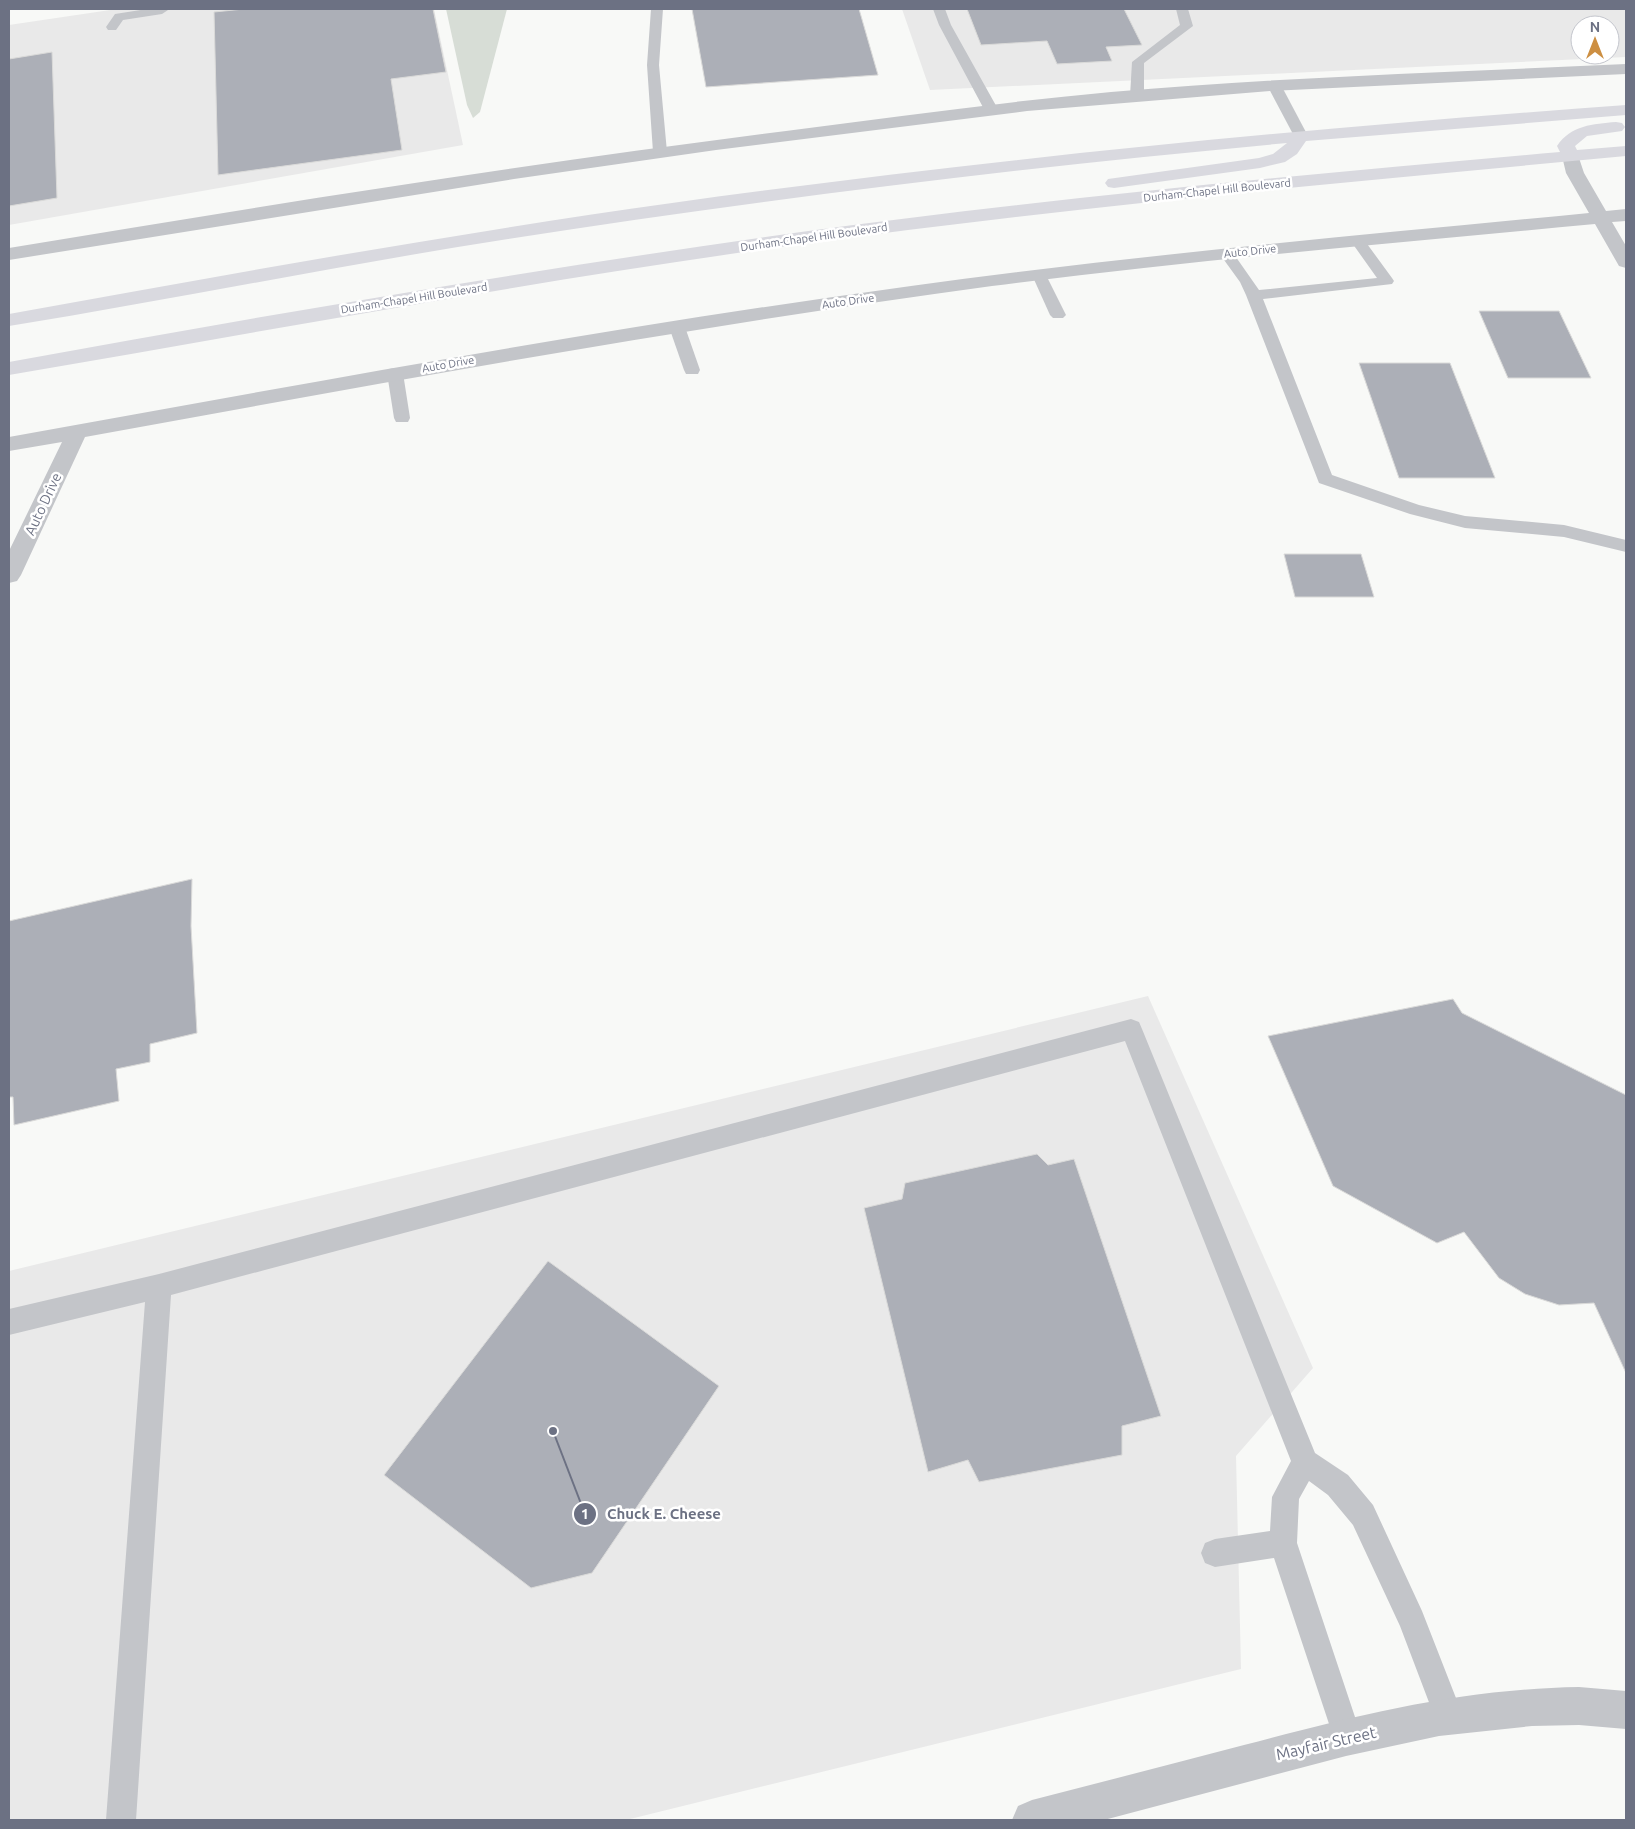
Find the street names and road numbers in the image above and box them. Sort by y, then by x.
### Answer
street label: Durham-Chapel Hill Boulevard [1143,176,1291,204]
street label: Durham-Chapel Hill Boulevard [740,221,888,253]
street label: Auto Drive [1223,242,1277,260]
street label: Durham-Chapel Hill Boulevard [340,280,488,316]
street label: Auto Drive [821,291,875,311]
street label: Auto Drive [421,354,475,374]
street label: Auto Drive [22,470,64,538]
street label: Mayfair Street [1274,1723,1379,1763]

